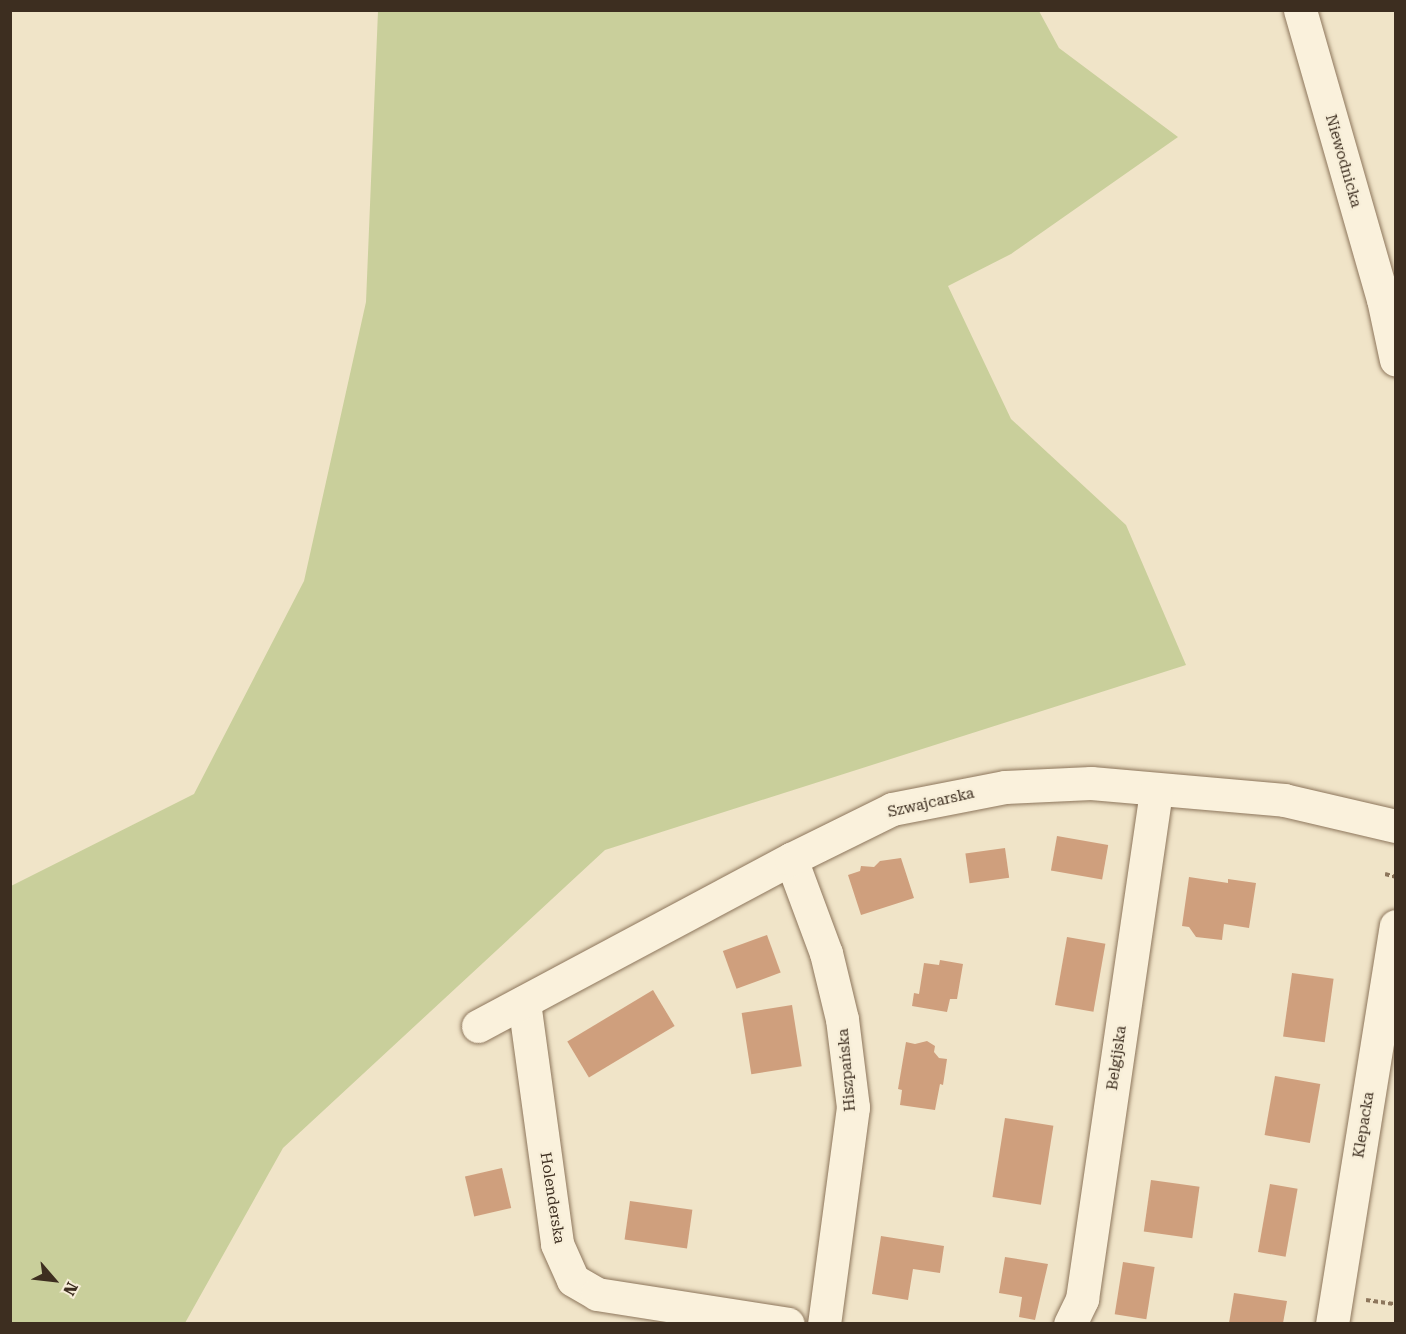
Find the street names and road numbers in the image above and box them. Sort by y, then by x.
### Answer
street label: Niewodnicka [1321,112,1365,210]
street label: Szwajcarska [886,784,976,822]
street label: Belgijska [1104,1025,1130,1091]
street label: Hiszpańska [834,1028,860,1112]
street label: Klepacka [1350,1091,1378,1159]
street label: Holenderska [536,1151,568,1245]

